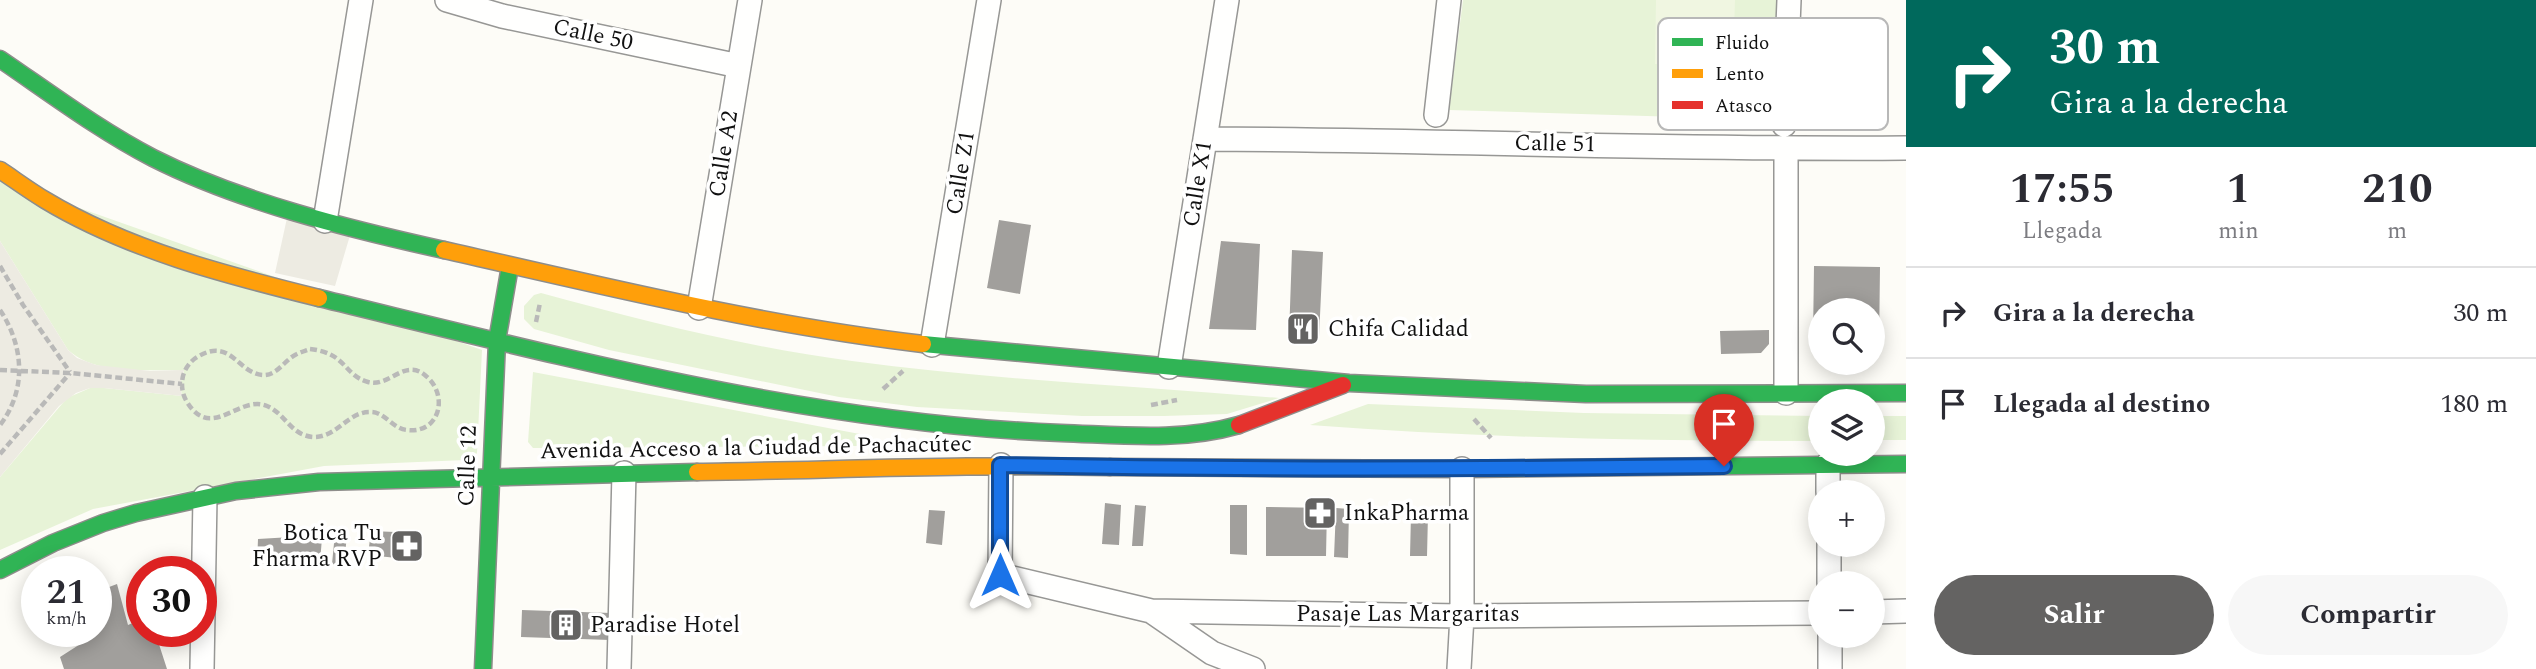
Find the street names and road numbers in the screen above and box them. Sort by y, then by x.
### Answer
street label: Calle 50 [550,9,636,61]
street label: Calle A2 [700,108,748,200]
street label: Calle 51 [1514,126,1596,162]
street label: Calle Z1 [937,128,985,218]
street label: Calle X1 [1174,138,1222,230]
street label: Calle 12 [449,425,487,507]
street label: Avenida Acceso a la Ciudad de Pachacútec [540,427,972,469]
street label: Pasaje Las Margaritas [1296,597,1520,632]

